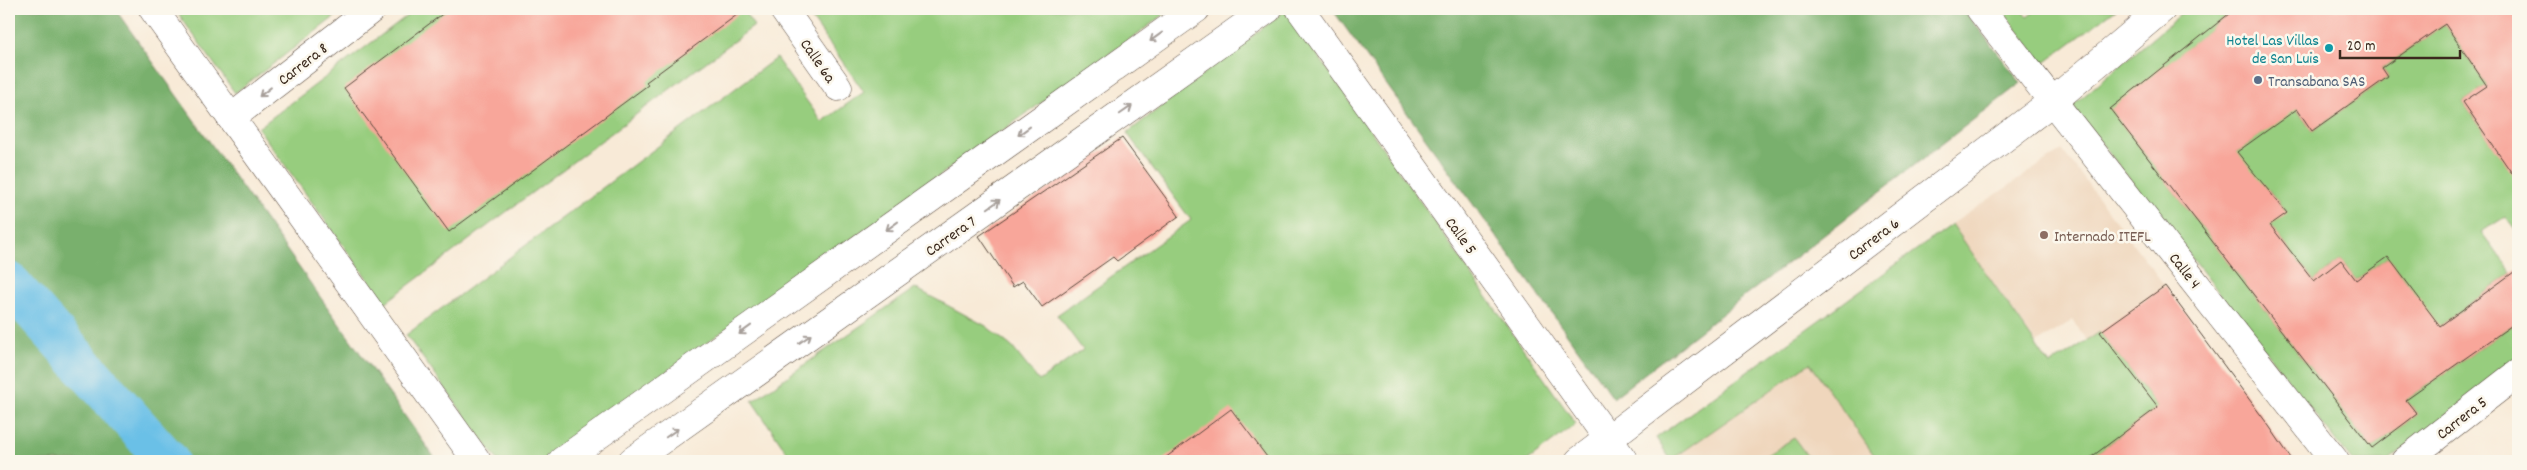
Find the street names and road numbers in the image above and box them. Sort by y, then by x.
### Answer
street label: Calle 6a [793,35,841,89]
street label: Carrera 8 [274,38,333,92]
street label: Carrera 7 [921,211,982,263]
street label: Calle 5 [1439,213,1481,260]
street label: Carrera 6 [1844,213,1905,267]
street label: Calle 4 [2163,249,2206,295]
street label: Carrera 5 [2432,392,2493,446]

